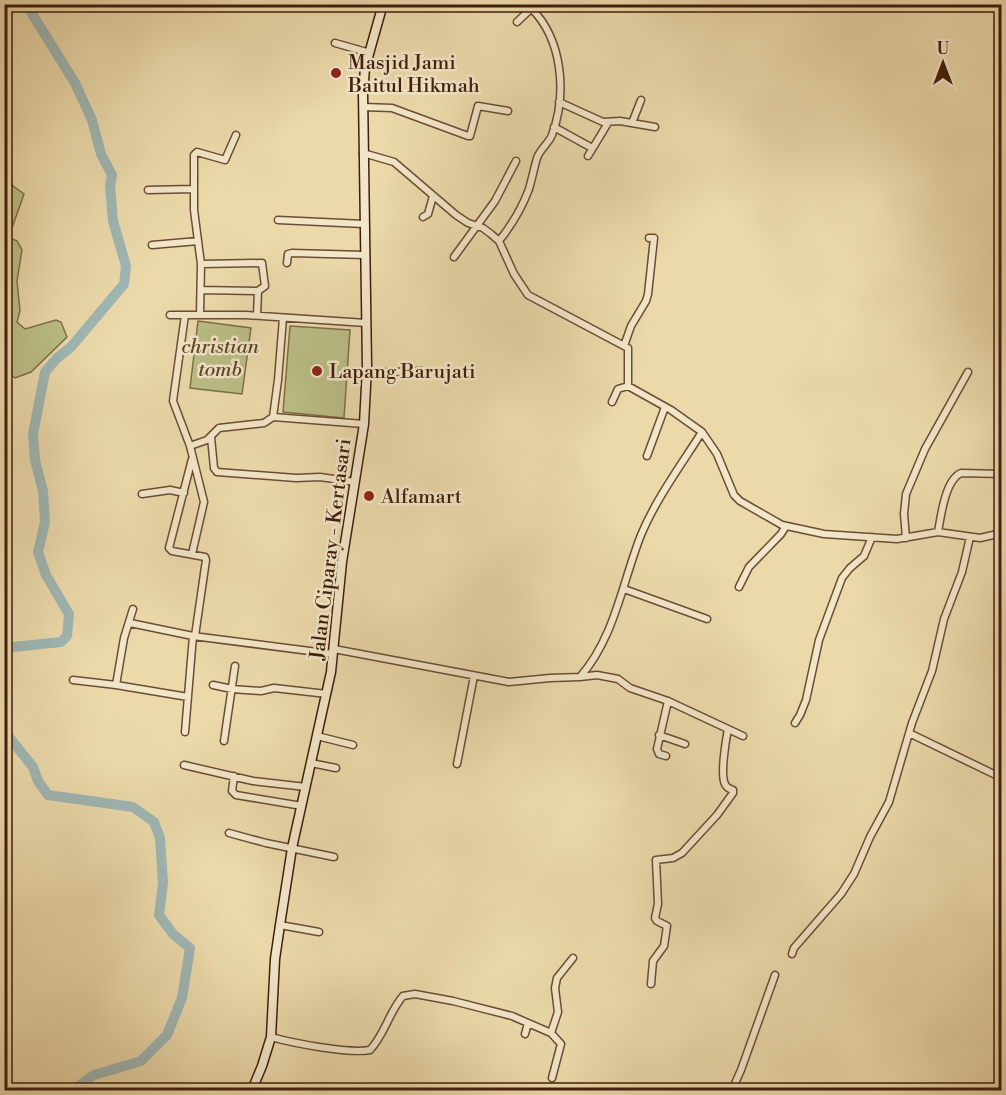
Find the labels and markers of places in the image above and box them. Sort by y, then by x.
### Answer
place label: Masjid Jami Baitul Hikmah [347,51,480,99]
marker: Masjid Jami Baitul Hikmah [329,66,343,80]
place label: Lapang Barujati [329,360,476,385]
marker: Lapang Barujati [310,364,324,378]
place label: Alfamart [380,485,462,510]
marker: Alfamart [362,489,376,503]

